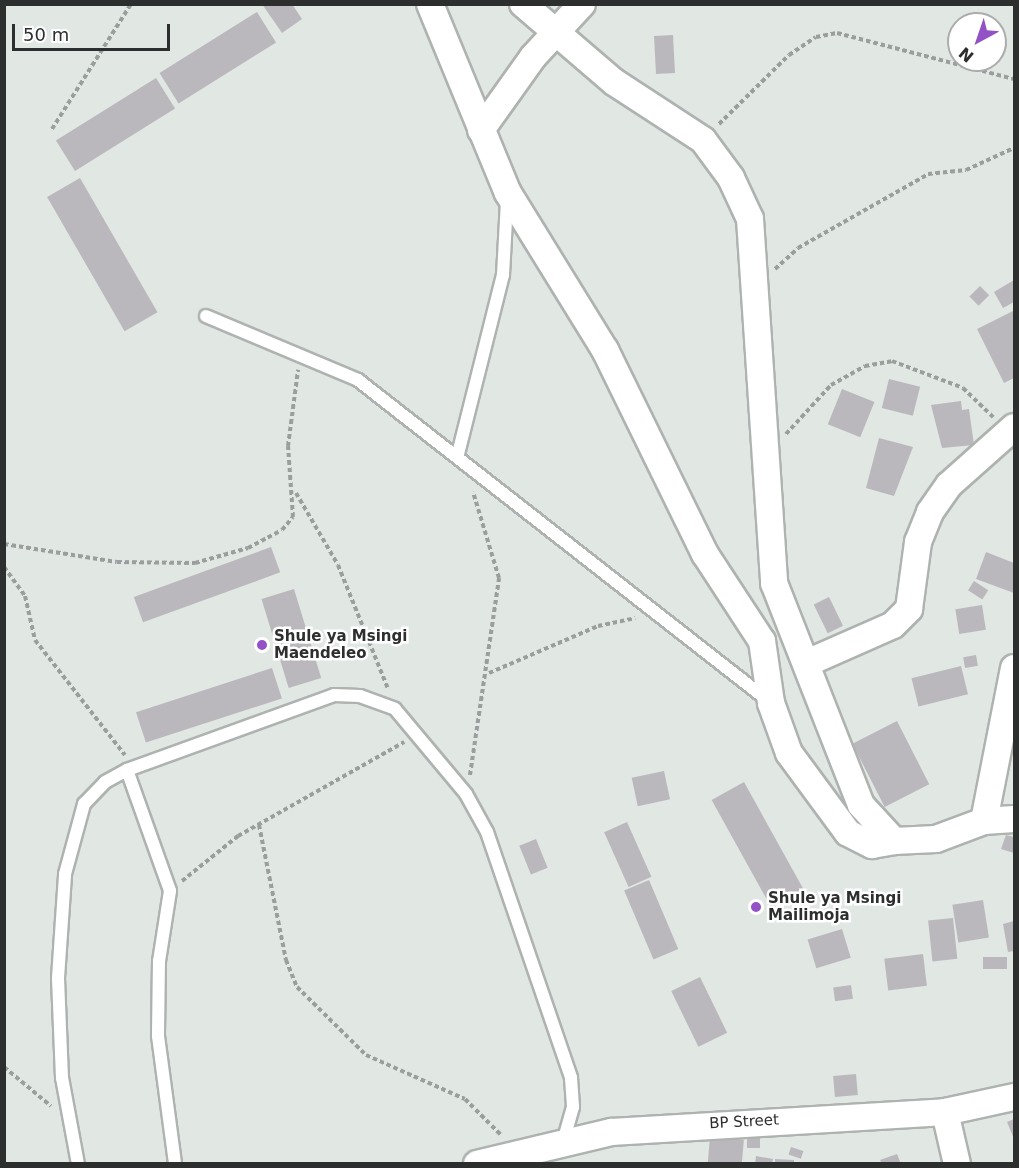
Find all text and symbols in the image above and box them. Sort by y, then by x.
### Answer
scale bar [15,12,172,50]
north arrow [947,12,1007,72]
text: 50 m [23,24,69,45]
text: N [955,43,978,66]
place label: Shule ya Msingi Maendeleo [274,627,407,662]
marker: Shule ya Msingi Maendeleo [255,638,269,652]
place label: Shule ya Msingi Mailimoja [768,889,901,924]
marker: Shule ya Msingi Mailimoja [749,900,763,914]
street label: BP Street [709,1111,779,1133]

